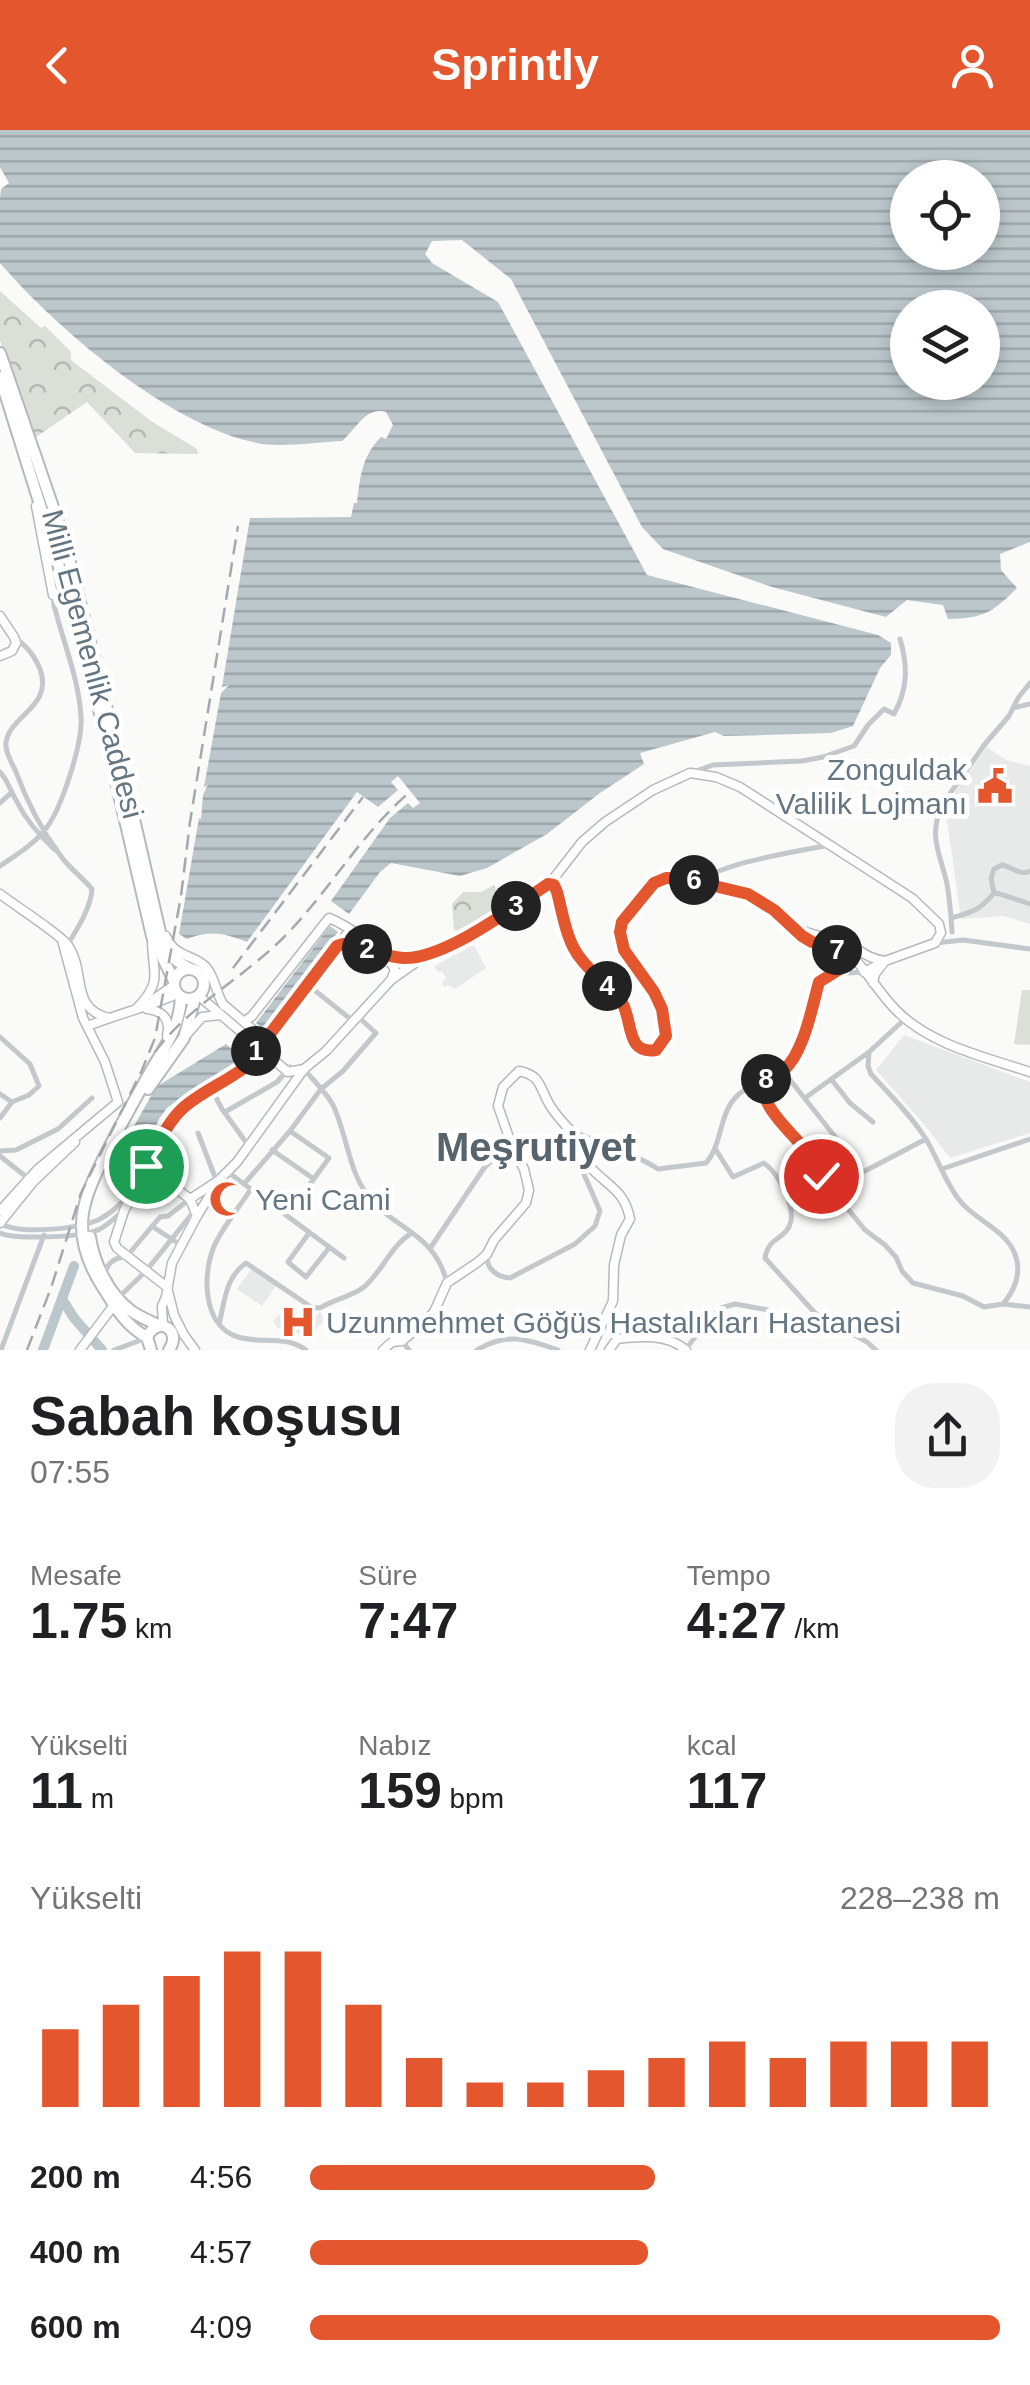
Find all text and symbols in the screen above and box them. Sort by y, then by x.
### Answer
icon: back [30,38,85,93]
icon: person [945,38,1000,93]
text: Sprintly [431,39,599,90]
map controls [890,160,1000,400]
button: locate [890,160,1000,270]
button: layers [890,290,1000,400]
street label: Milli Egemenlik Caddesi [36,506,150,822]
place label: Zonguldak Valilik Lojmanı [776,753,968,820]
public building icon: Zonguldak Valilik Lojmanı [976,767,1014,805]
pin: 6 [669,855,719,905]
text: 6 [686,864,702,895]
pin: 3 [491,881,541,931]
text: 3 [508,890,524,921]
pin: 2 [342,924,392,974]
pin: 7 [812,925,862,975]
text: 2 [359,933,375,964]
text: 7 [829,934,845,965]
pin: 4 [582,961,632,1011]
text: 4 [599,970,615,1001]
pin: 1 [231,1026,281,1076]
text: 1 [248,1035,264,1066]
pin: 8 [741,1054,791,1104]
text: 8 [758,1063,774,1094]
pin [104,1124,189,1209]
district label: Meşrutiyet [436,1125,636,1169]
pin [779,1134,864,1219]
icon: arrive [119,1139,174,1194]
icon: check [794,1149,849,1204]
mosque icon: Yeni Cami [208,1180,246,1218]
place label: Yeni Cami [255,1183,391,1216]
hospital icon: Uzunmehmet Göğüs Hastalıkları Hastanesi [279,1303,317,1341]
place label: Uzunmehmet Göğüs Hastalıkları Hastanesi [326,1306,901,1339]
button: share [895,1383,1000,1488]
text: Sabah koşusu [30,1385,403,1447]
text: 07:55 [30,1454,110,1490]
text: Mesafe [30,1560,122,1591]
text: Süre [358,1560,417,1591]
text: Tempo [687,1560,771,1591]
text: 1.75 [30,1593,127,1649]
text: 7:47 [358,1593,458,1649]
text: 4:27 [687,1593,787,1649]
text: km [127,1613,172,1644]
text: /km [787,1613,840,1644]
text: Yükselti [30,1730,128,1761]
text: Nabız [358,1730,431,1761]
text: kcal [687,1730,736,1761]
text: 11 [30,1763,83,1819]
text: 159 [358,1763,442,1819]
text: 117 [687,1763,767,1819]
text: m [83,1783,114,1814]
text: bpm [442,1783,504,1814]
text: Yükselti [30,1880,142,1916]
text: 228–238 m [840,1880,1000,1916]
text: 200 m [30,2159,121,2195]
text: 4:56 [190,2159,252,2195]
text: 400 m [30,2234,121,2270]
text: 4:57 [190,2234,252,2270]
text: 600 m [30,2309,121,2345]
text: 4:09 [190,2309,252,2345]

